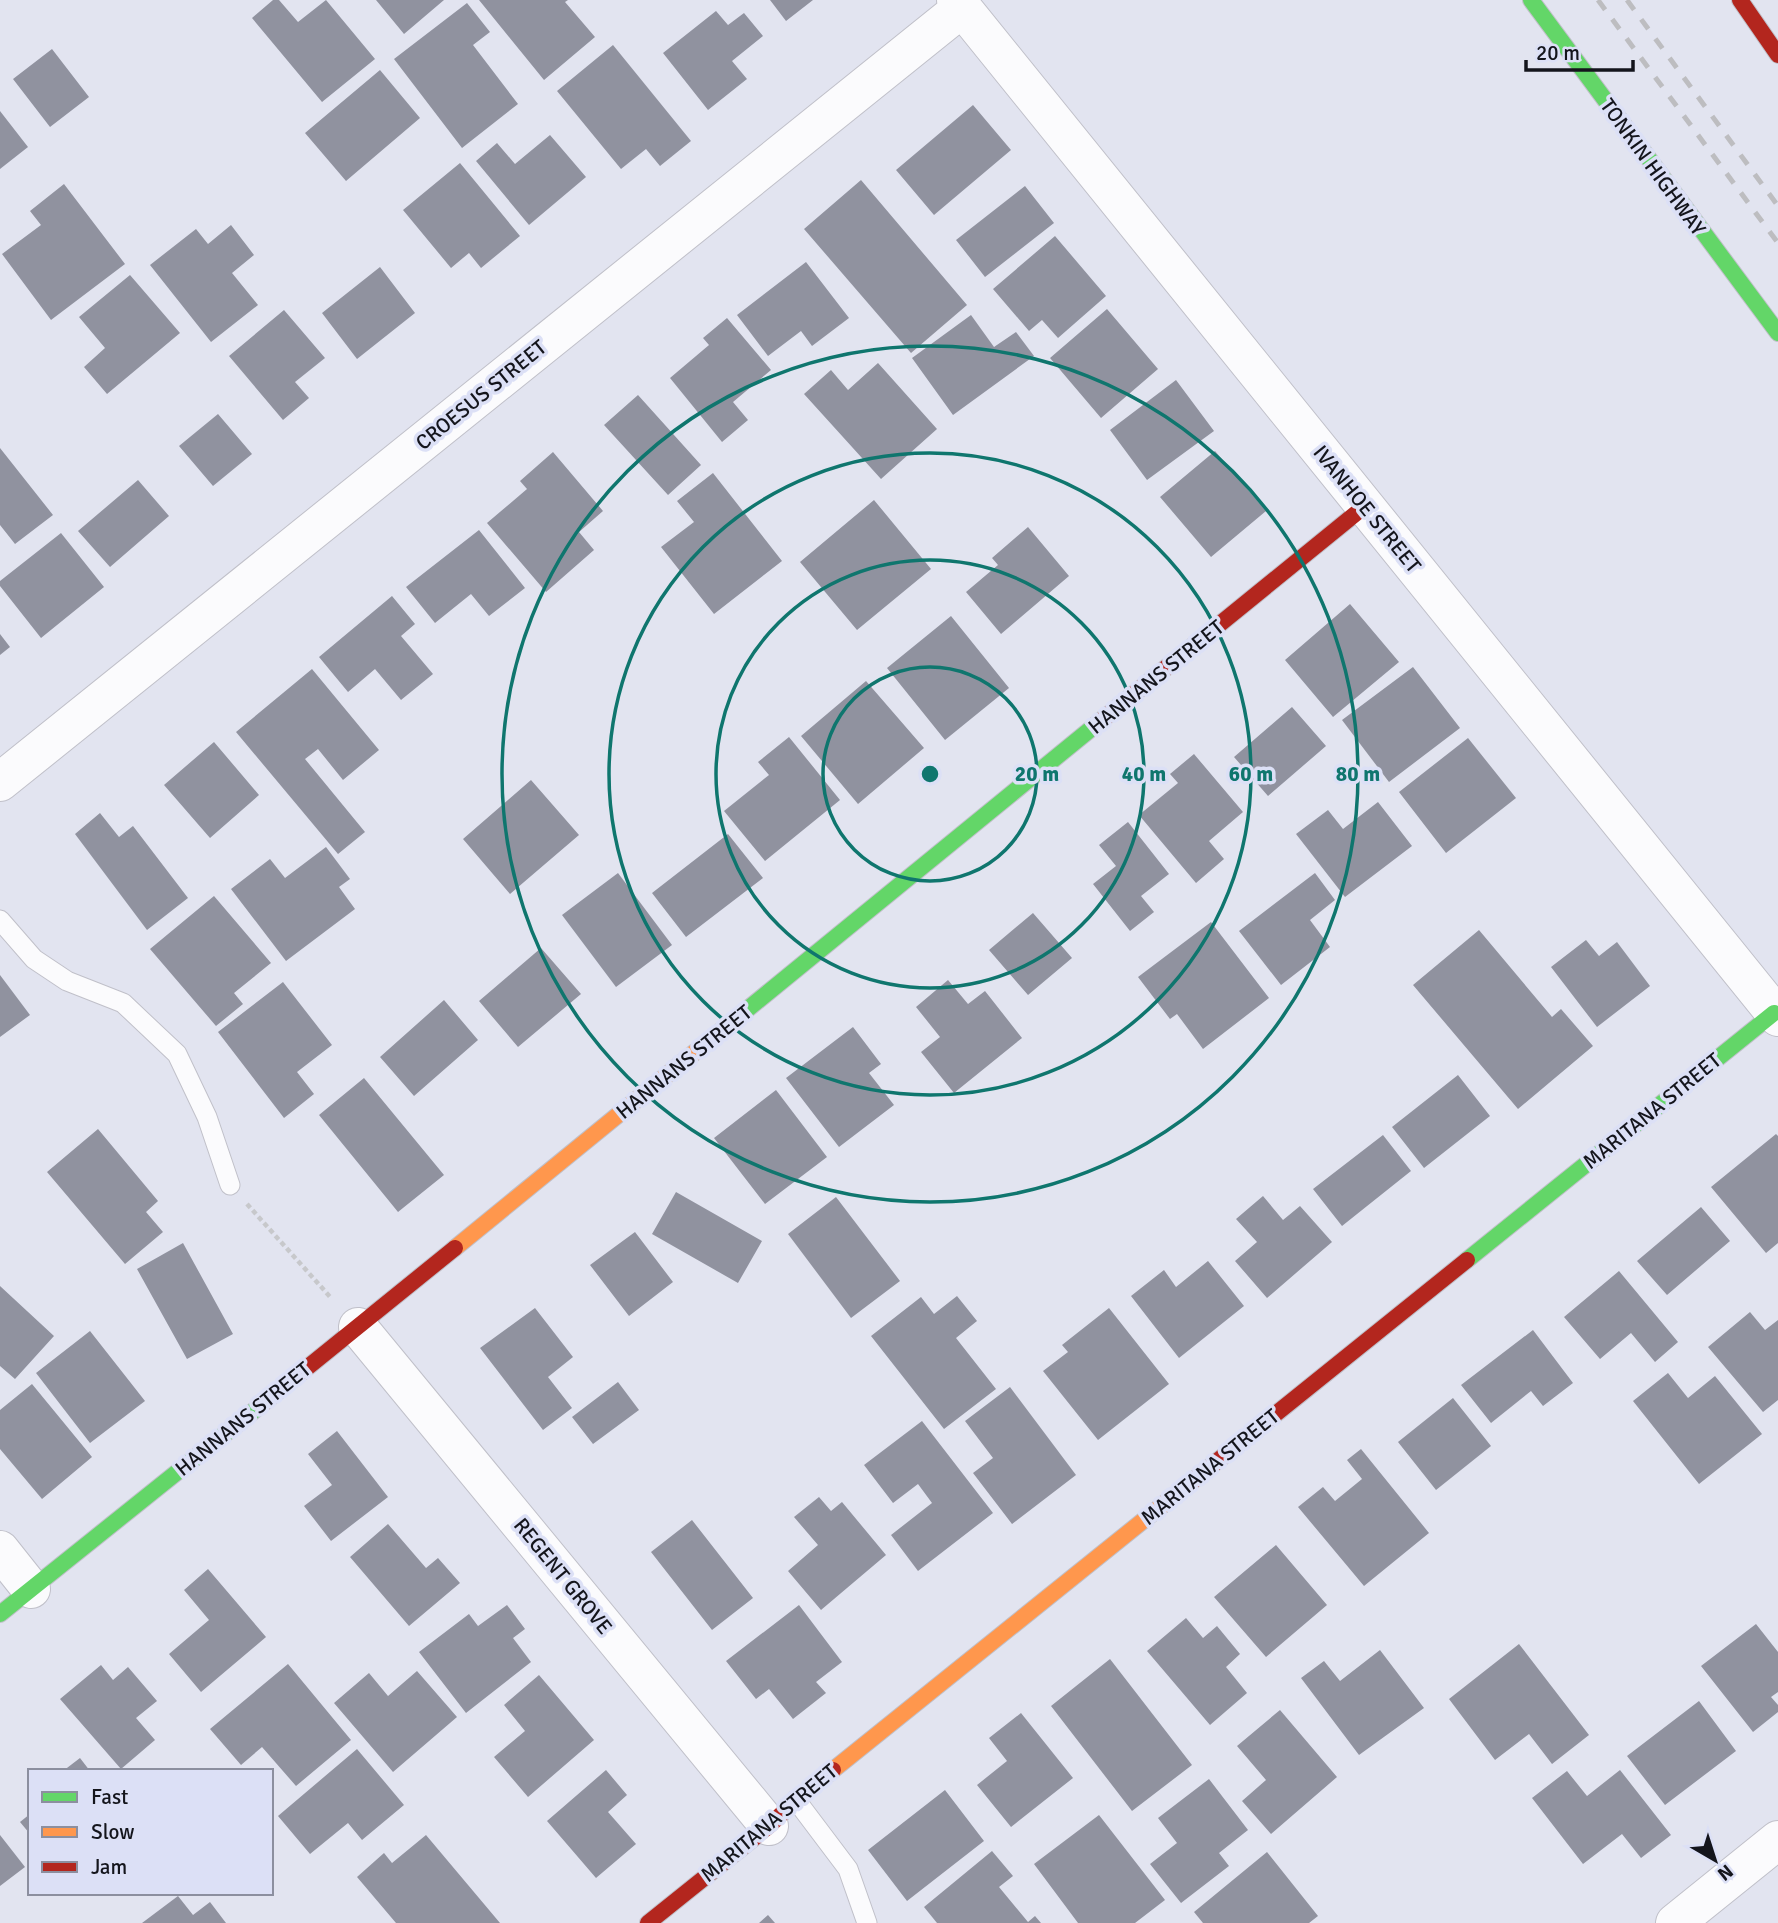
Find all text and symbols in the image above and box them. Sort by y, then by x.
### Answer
scale bar [1526,28,1633,72]
text: 20 m [1536,40,1580,66]
street label: TONKIN HIGHWAY [1595,93,1712,241]
street label: CROESUS STREET [410,334,552,456]
street label: IVANHOE STREET [1308,440,1427,579]
street label: HANNANS STREET [1083,614,1230,740]
text: 20 m [1015,761,1059,787]
text: 40 m [1122,761,1166,787]
text: 60 m [1229,761,1273,787]
text: 80 m [1336,761,1380,787]
centre of rings [918,762,942,786]
street label: HANNANS STREET [611,999,758,1125]
street label: MARITANA STREET [1578,1047,1727,1175]
street label: HANNANS STREET [170,1356,317,1482]
street label: MARITANA STREET [1136,1403,1285,1531]
street label: REGENT GROVE [508,1513,618,1639]
street label: MARITANA STREET [695,1758,843,1888]
legend [28,1769,273,1895]
text: Fast [91,1784,128,1810]
text: Slow [91,1819,135,1845]
north arrow [1680,1825,1750,1895]
text: Jam [91,1854,127,1880]
text: N [1712,1859,1738,1886]

